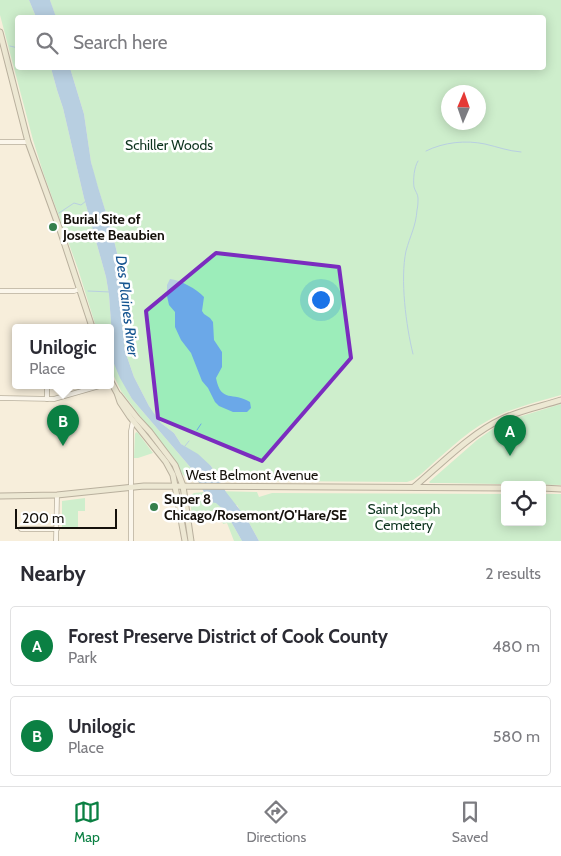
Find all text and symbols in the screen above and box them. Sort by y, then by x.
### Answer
search box [15,15,546,70]
icon: search [33,29,61,57]
text: Search here [73,31,167,54]
north arrow [441,85,486,130]
park label: Schiller Woods [125,136,213,154]
place label: Burial Site of Josette Beaubien [62,210,165,244]
marker: Burial Site of Josette Beaubien [47,221,59,233]
water label: Des Plaines River [112,254,142,359]
your location [308,287,334,313]
popup [12,324,114,389]
text: Unilogic [29,336,97,359]
text: Place [29,359,65,378]
pin: B [47,405,79,446]
pin: A [494,415,526,456]
street label: West Belmont Avenue [186,466,318,484]
map controls [501,481,546,526]
button: locate [501,481,546,526]
place label: Super 8 Chicago/Rosemont/O'Hare/SE [164,490,347,524]
park label: Saint Joseph Cemetery [368,500,440,534]
marker: Super 8 Chicago/Rosemont/O'Hare/SE [148,501,160,513]
scale bar [15,506,118,529]
text: 200 m [22,509,64,527]
text: Nearby [20,561,86,586]
text: 2 results [485,564,541,583]
text: Forest Preserve District of Cook County [68,625,388,648]
text: A [32,637,42,656]
text: 480 m [492,637,540,656]
text: Park [68,648,97,667]
text: Unilogic [68,715,135,738]
text: B [32,727,42,746]
text: 580 m [493,727,540,746]
text: Place [68,738,104,757]
tab: Map [73,798,101,846]
tab: Directions [246,798,306,846]
tab: Saved [452,798,488,846]

